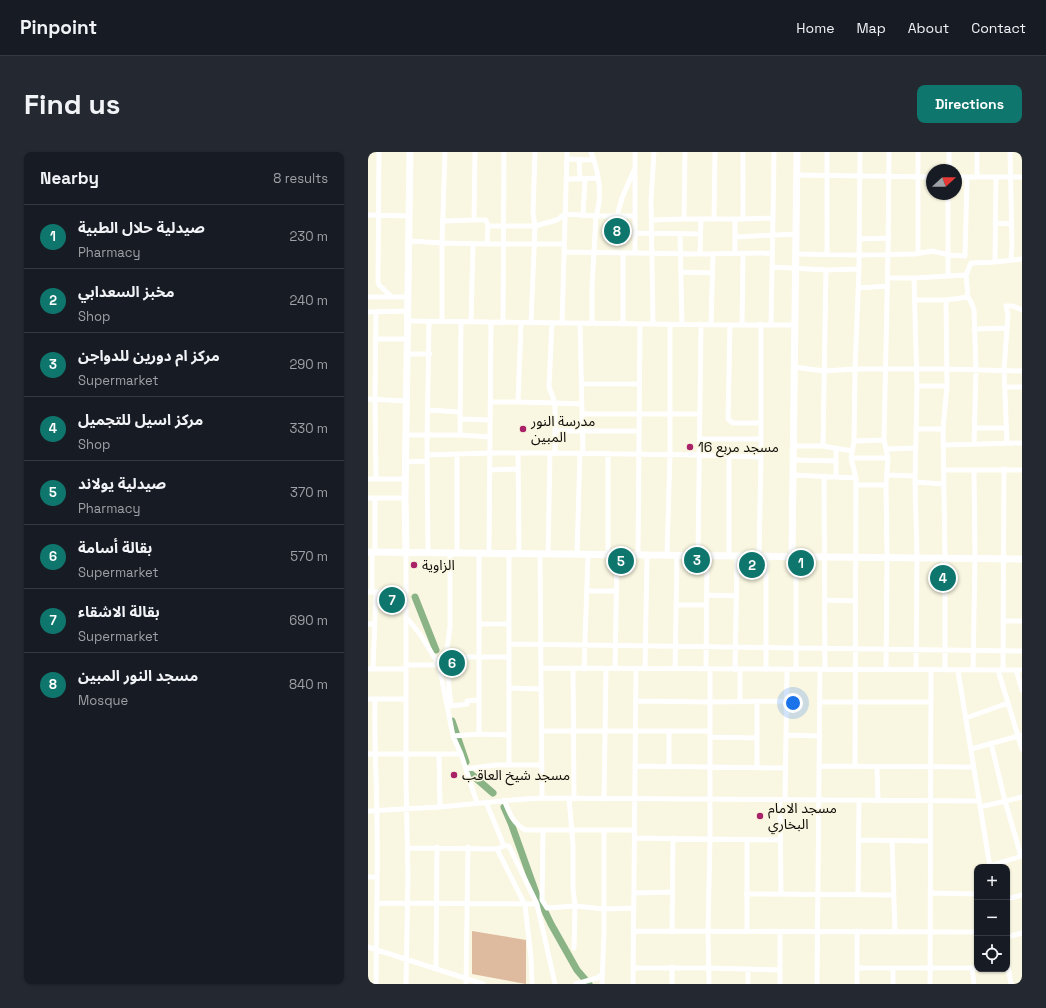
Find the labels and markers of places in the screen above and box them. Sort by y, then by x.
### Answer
pin: 8 [604,216,630,246]
place label: مدرسة النور المبين [530,412,595,446]
marker: مدرسة النور المبين [518,424,528,434]
place label: مسجد مربع 16 [698,438,779,458]
marker: مسجد مربع 16 [685,442,695,452]
pin: 3 [684,545,710,575]
pin: 5 [608,546,634,576]
pin: 1 [788,548,814,578]
pin: 2 [739,550,765,580]
place label: الزاوية [422,556,455,574]
marker: الزاوية [409,560,419,570]
pin: 4 [930,563,956,593]
pin: 7 [379,585,405,615]
pin: 6 [439,648,465,678]
place label: مسجد شيخ العاقب [462,766,570,786]
marker: مسجد شيخ العاقب [449,770,459,780]
place label: مسجد الامام البخاري [768,799,837,835]
marker: مسجد الامام البخاري [755,811,765,821]

